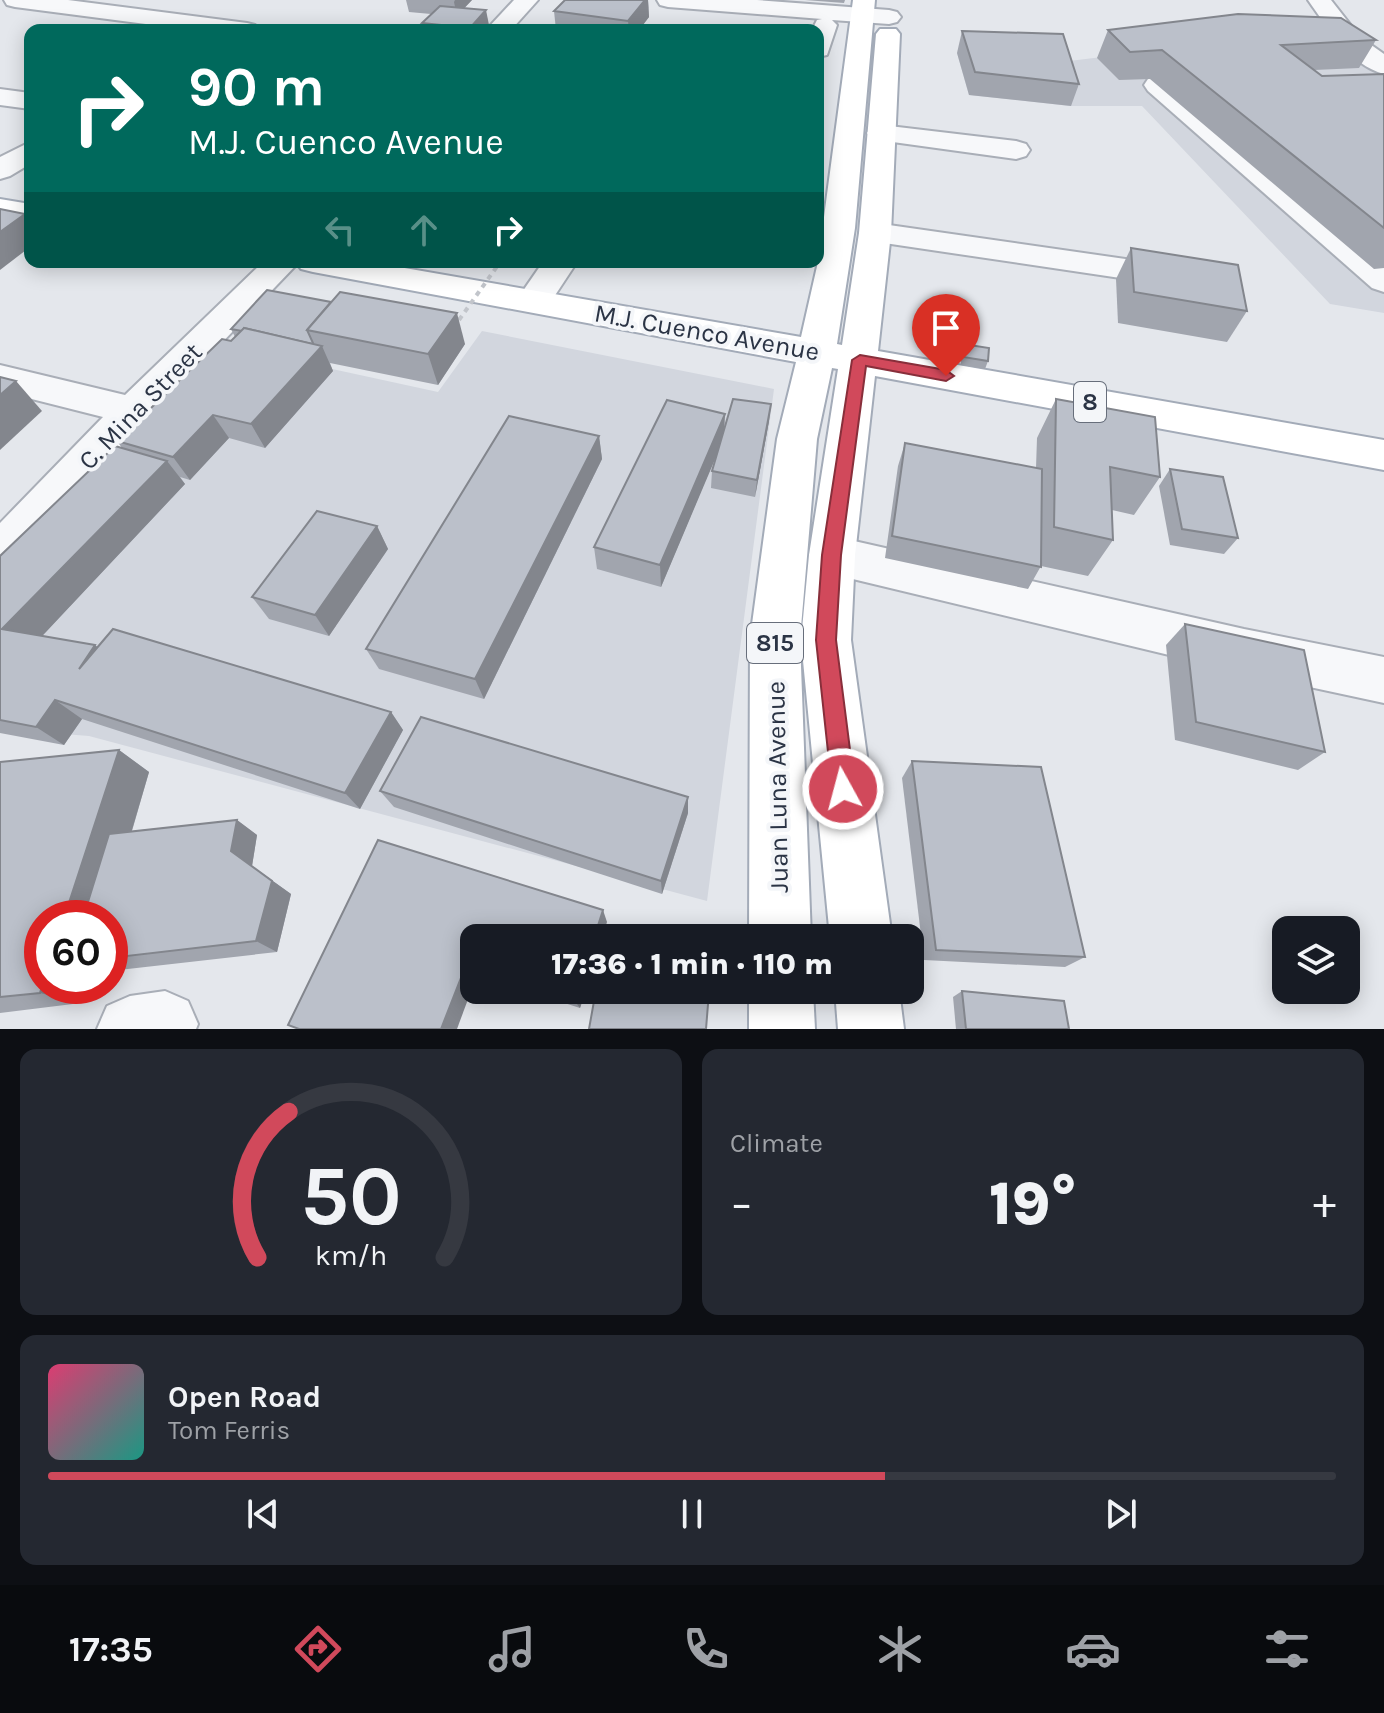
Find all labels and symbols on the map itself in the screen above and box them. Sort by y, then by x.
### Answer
pin [912,294,980,376]
street label: M.J. Cuenco Avenue [592,297,822,368]
street label: C. Mina Street [72,336,209,476]
road number: 8 [1074,382,1106,422]
road number: 815 [747,623,803,663]
street label: Juan Luna Avenue [760,681,795,893]
position arrow [801,747,885,831]
speed limit sign: 60 [24,900,128,1004]

